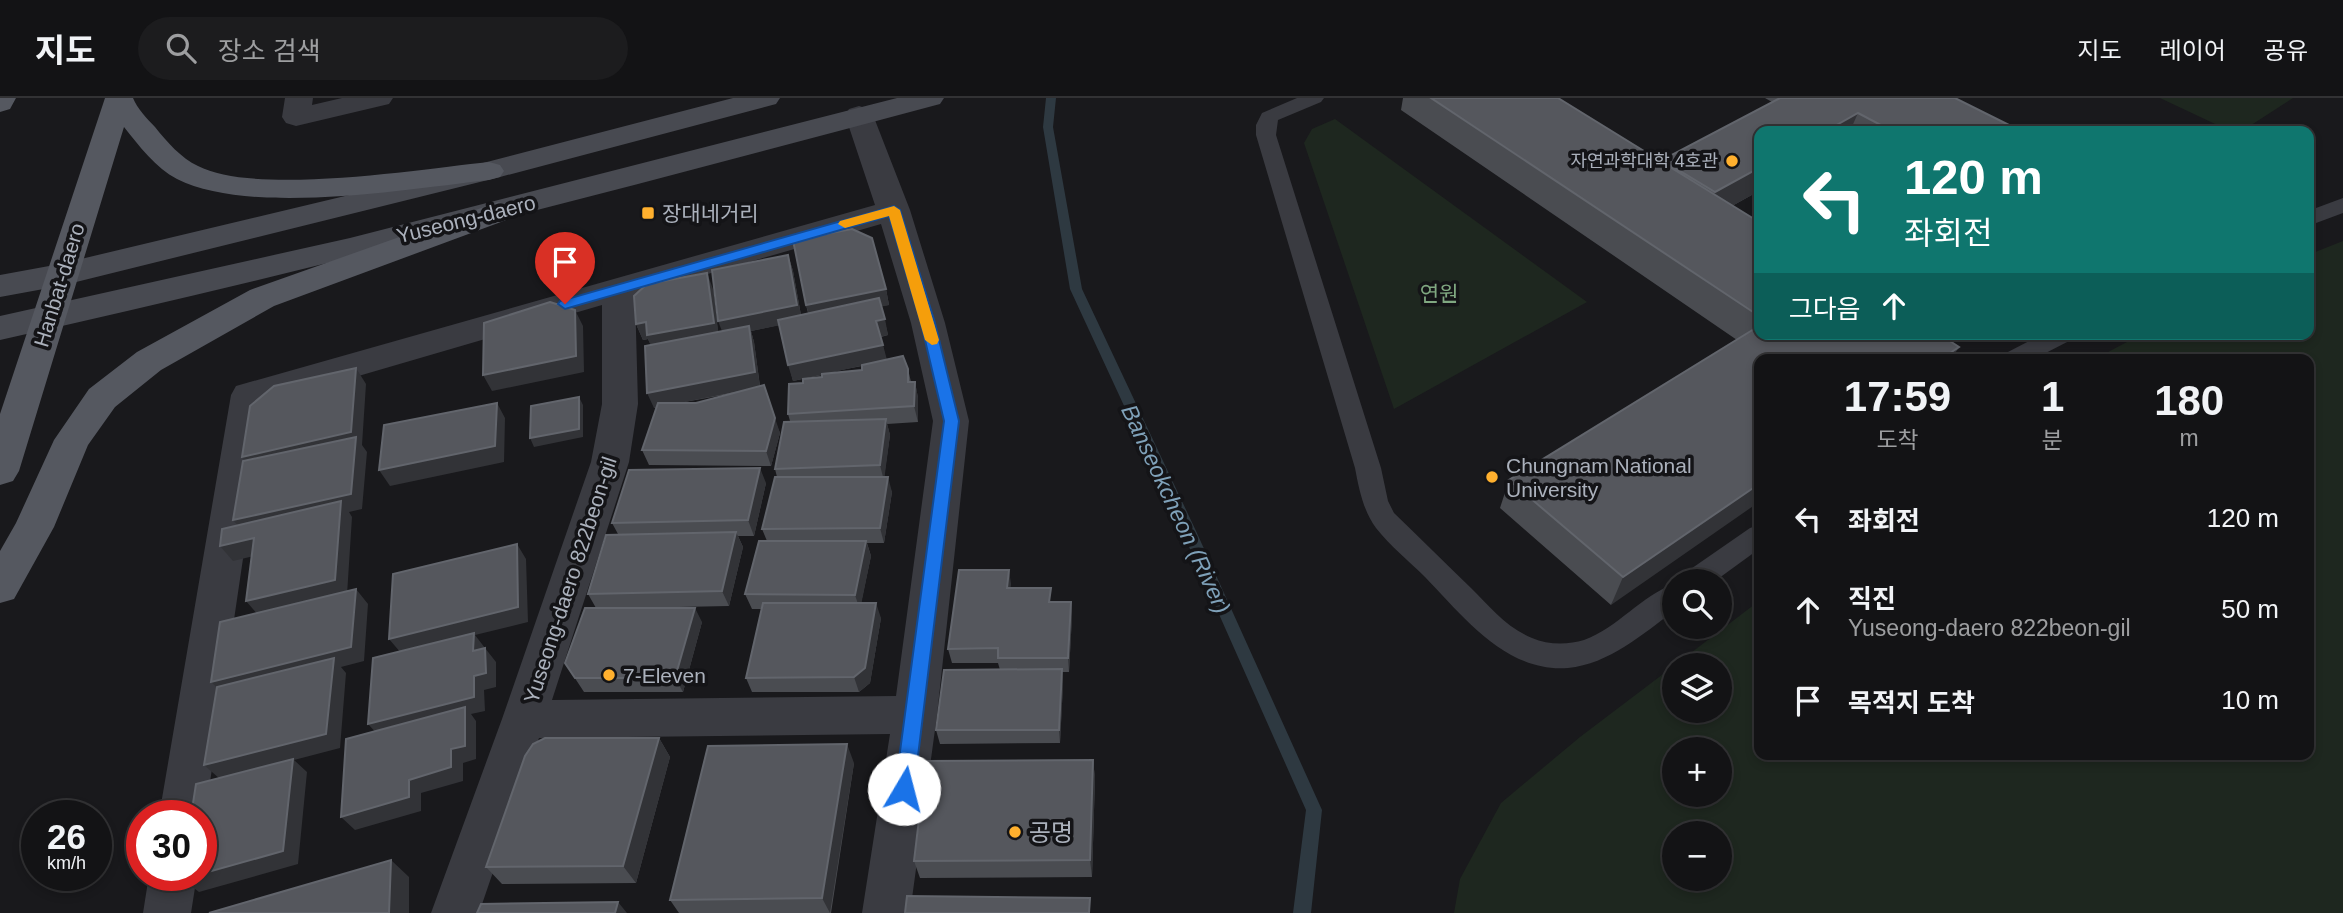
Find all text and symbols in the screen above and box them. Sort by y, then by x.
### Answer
search box [138,17,628,80]
icon: search [162,29,200,67]
text: 지도 [35,32,96,69]
text: 장소 검색 [218,36,321,66]
text: 지도 [2077,37,2122,64]
text: 레이어 [2160,37,2226,64]
text: 공유 [2264,37,2308,64]
text: 120 m [1904,150,2043,204]
place label: 자연과학대학 4호관 [1571,151,1718,171]
marker: 자연과학대학 4호관 [1724,153,1740,169]
icon: left [1789,154,1880,245]
street label: Yuseong-daero [394,191,538,247]
place label: 장대네거리 [662,202,759,225]
marker: 장대네거리 [640,205,656,221]
text: 좌회전 [1904,215,1992,251]
street label: Hanbat-daero [29,220,89,350]
pin [535,232,595,304]
icon: arrive [546,243,584,281]
park label: 연원 [1420,282,1458,305]
icon: ahead [1875,287,1913,325]
text: 그다음 [1789,294,1861,324]
text: 17:59 [1844,373,1951,420]
text: 1 [2041,373,2064,420]
text: 180 [2154,377,2224,424]
water label: Banseokcheon (River) [1116,400,1236,618]
text: m [2180,425,2199,451]
text: 도착 [1876,427,1919,453]
text: 분 [2042,427,2063,453]
street label: Yuseong-daero 822beon-gil [519,454,621,706]
place label: Chungnam National University [1506,454,1692,501]
marker: Chungnam National University [1484,469,1500,485]
icon: left [1789,500,1827,538]
text: 120 m [2207,503,2279,533]
text: 좌회전 [1848,506,1920,536]
map controls [1662,569,1732,891]
button: search [1662,569,1732,639]
text: 직진 [1848,584,1896,614]
icon: ahead [1789,591,1827,629]
text: 50 m [2221,594,2279,624]
text: Yuseong-daero 822beon-gil [1848,615,2131,641]
button: layers [1662,653,1732,723]
place label: 7-Eleven [623,664,706,687]
marker: 7-Eleven [601,667,617,683]
icon: arrive [1789,682,1827,720]
text: 10 m [2221,685,2279,715]
text: 목적지 도착 [1848,688,1975,718]
button: + [1662,737,1732,807]
position arrow [867,752,941,826]
speed limit sign: 30 [126,800,217,891]
text: 26 [47,817,86,856]
place label: 공명 [1029,819,1073,846]
button: − [1662,821,1732,891]
marker: 공명 [1007,824,1023,840]
text: km/h [47,853,86,873]

